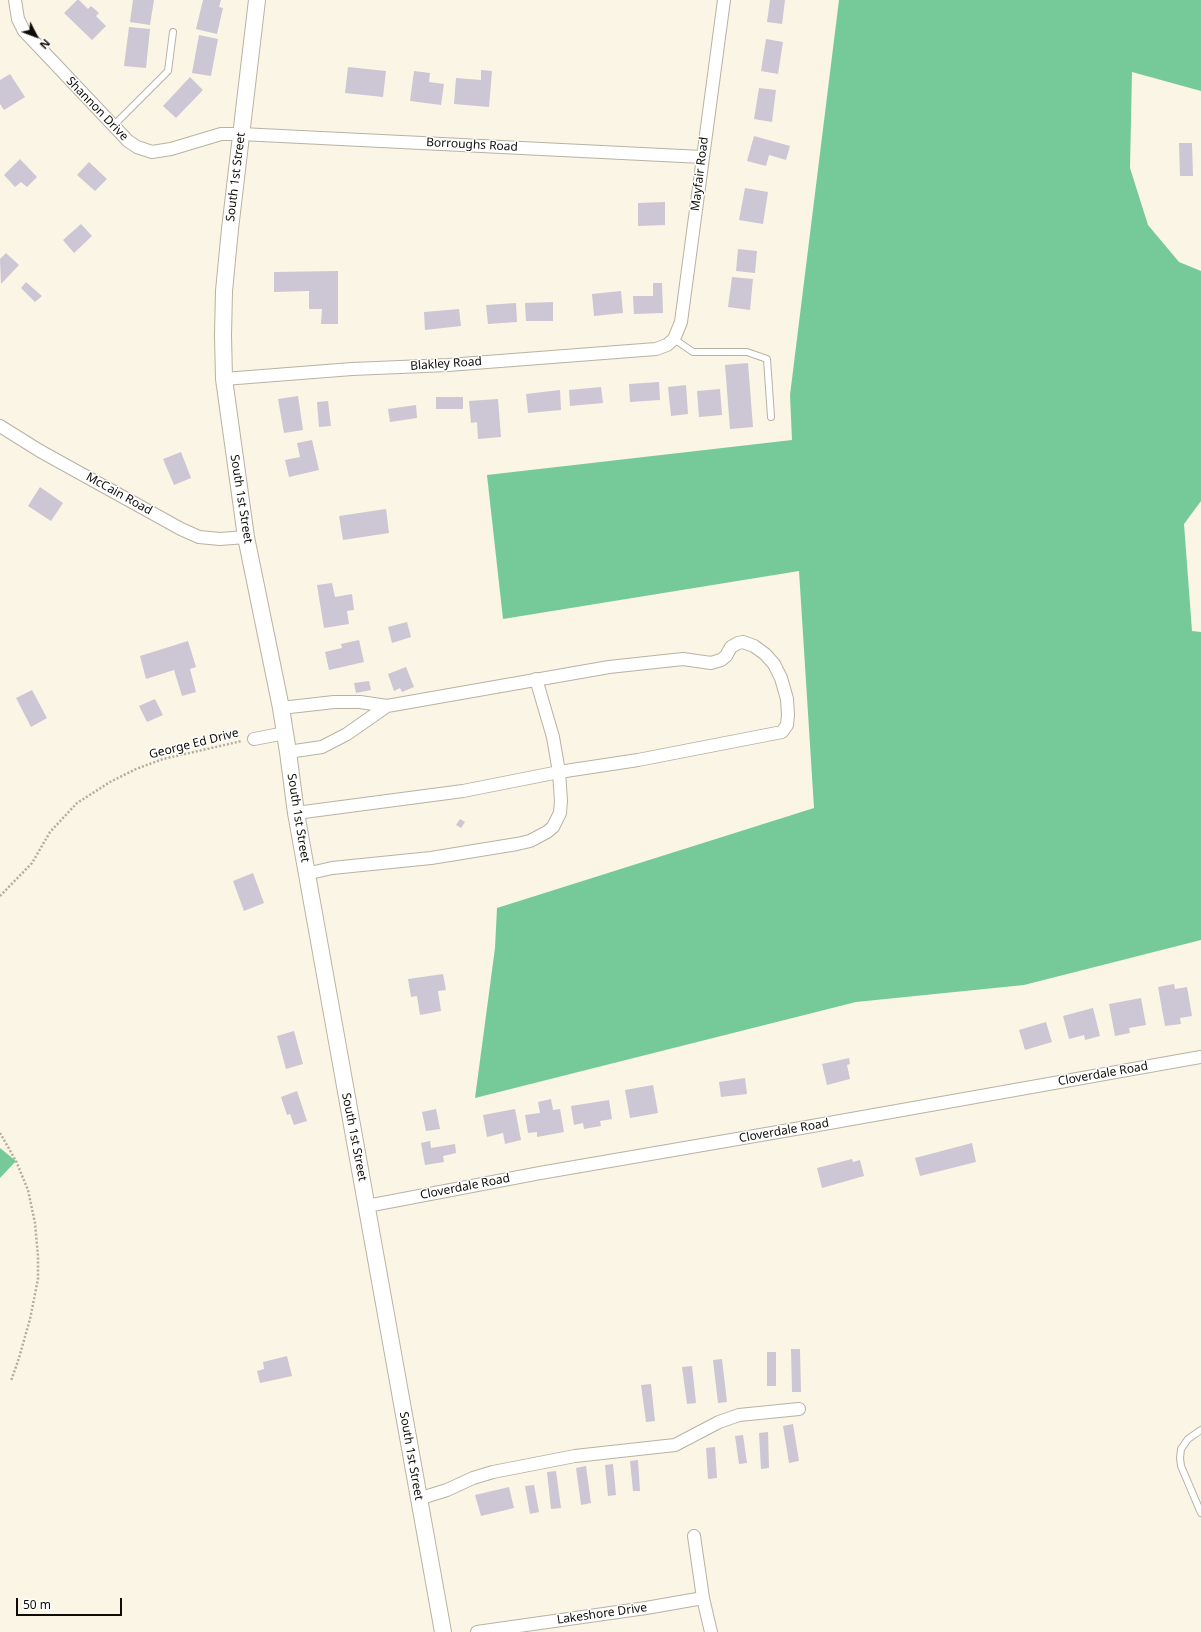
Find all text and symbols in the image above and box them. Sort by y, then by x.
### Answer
north arrow [16,16,56,56]
text: N [37,36,54,53]
street label: Shannon Drive [63,74,131,144]
street label: South 1st Street [223,132,249,222]
street label: Borroughs Road [426,135,518,155]
street label: Mayfair Road [688,136,712,212]
street label: Blakley Road [410,354,482,374]
street label: South 1st Street [227,454,255,544]
street label: McCain Road [83,470,155,518]
street label: George Ed Drive [148,726,240,762]
street label: South 1st Street [284,773,312,863]
street label: Cloverdale Road [1057,1059,1149,1089]
street label: South 1st Street [338,1092,370,1182]
street label: Cloverdale Road [738,1116,830,1146]
street label: Cloverdale Road [419,1171,511,1203]
street label: South 1st Street [396,1411,426,1501]
scale bar [18,1590,124,1616]
text: 50 m [23,1596,51,1613]
street label: Lakeshore Drive [556,1601,648,1627]

